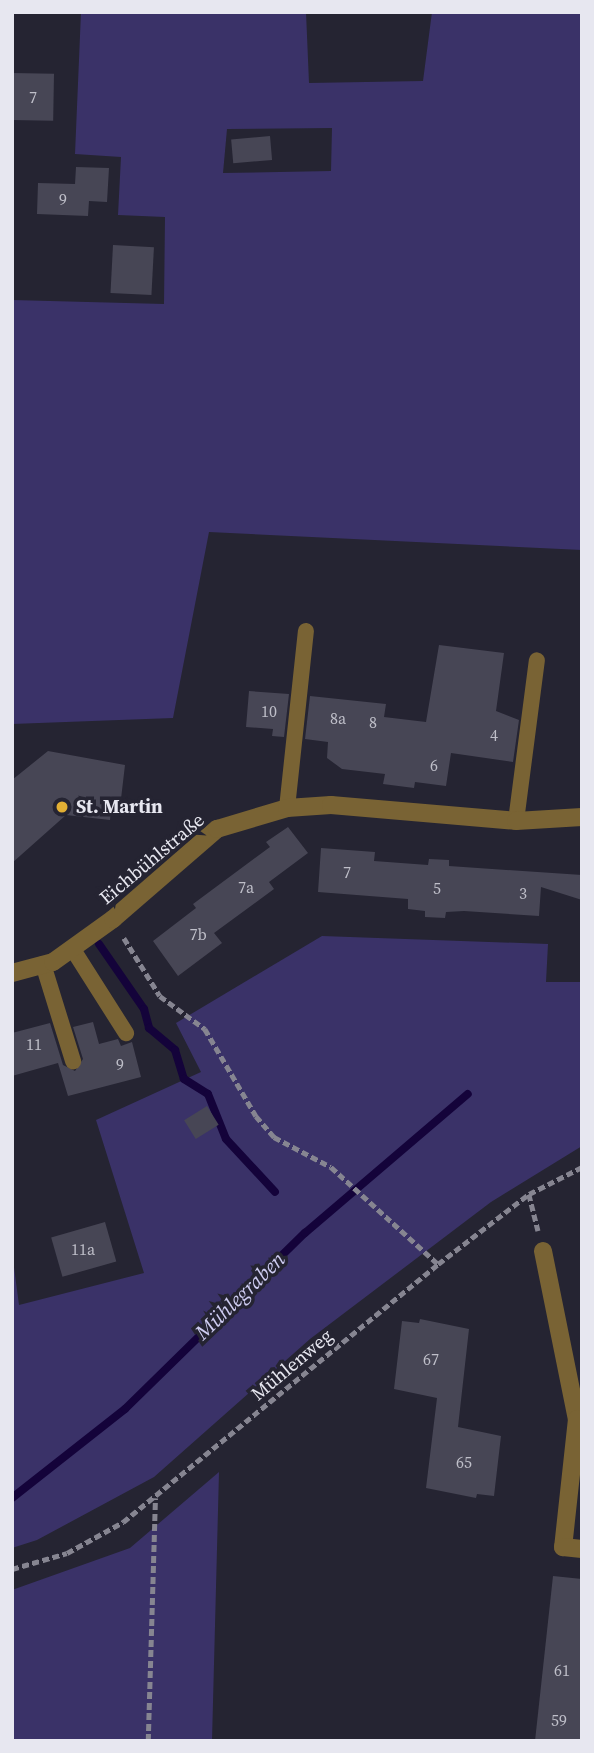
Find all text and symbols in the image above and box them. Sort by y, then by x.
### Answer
house number: 7 [29,87,37,107]
house number: 9 [59,189,67,209]
house number: 10 [261,701,277,721]
house number: 8a [330,708,346,728]
house number: 8 [369,712,377,732]
house number: 4 [490,725,498,745]
house number: 6 [430,755,438,775]
place label: St. Martin [76,796,163,818]
marker: St. Martin [54,799,70,815]
street label: Eichbühlstraße [95,809,209,909]
house number: 7 [343,862,351,882]
house number: 7a [238,877,254,897]
house number: 5 [433,878,441,898]
house number: 3 [519,883,527,903]
house number: 7b [189,924,207,944]
house number: 11 [26,1034,42,1054]
house number: 9 [116,1054,124,1074]
house number: 11a [71,1239,95,1259]
water label: Mühlegraben [190,1247,290,1345]
street label: Mühlenweg [247,1324,337,1406]
house number: 67 [423,1349,439,1369]
house number: 65 [456,1452,472,1472]
house number: 61 [554,1660,570,1680]
house number: 59 [551,1710,567,1730]

